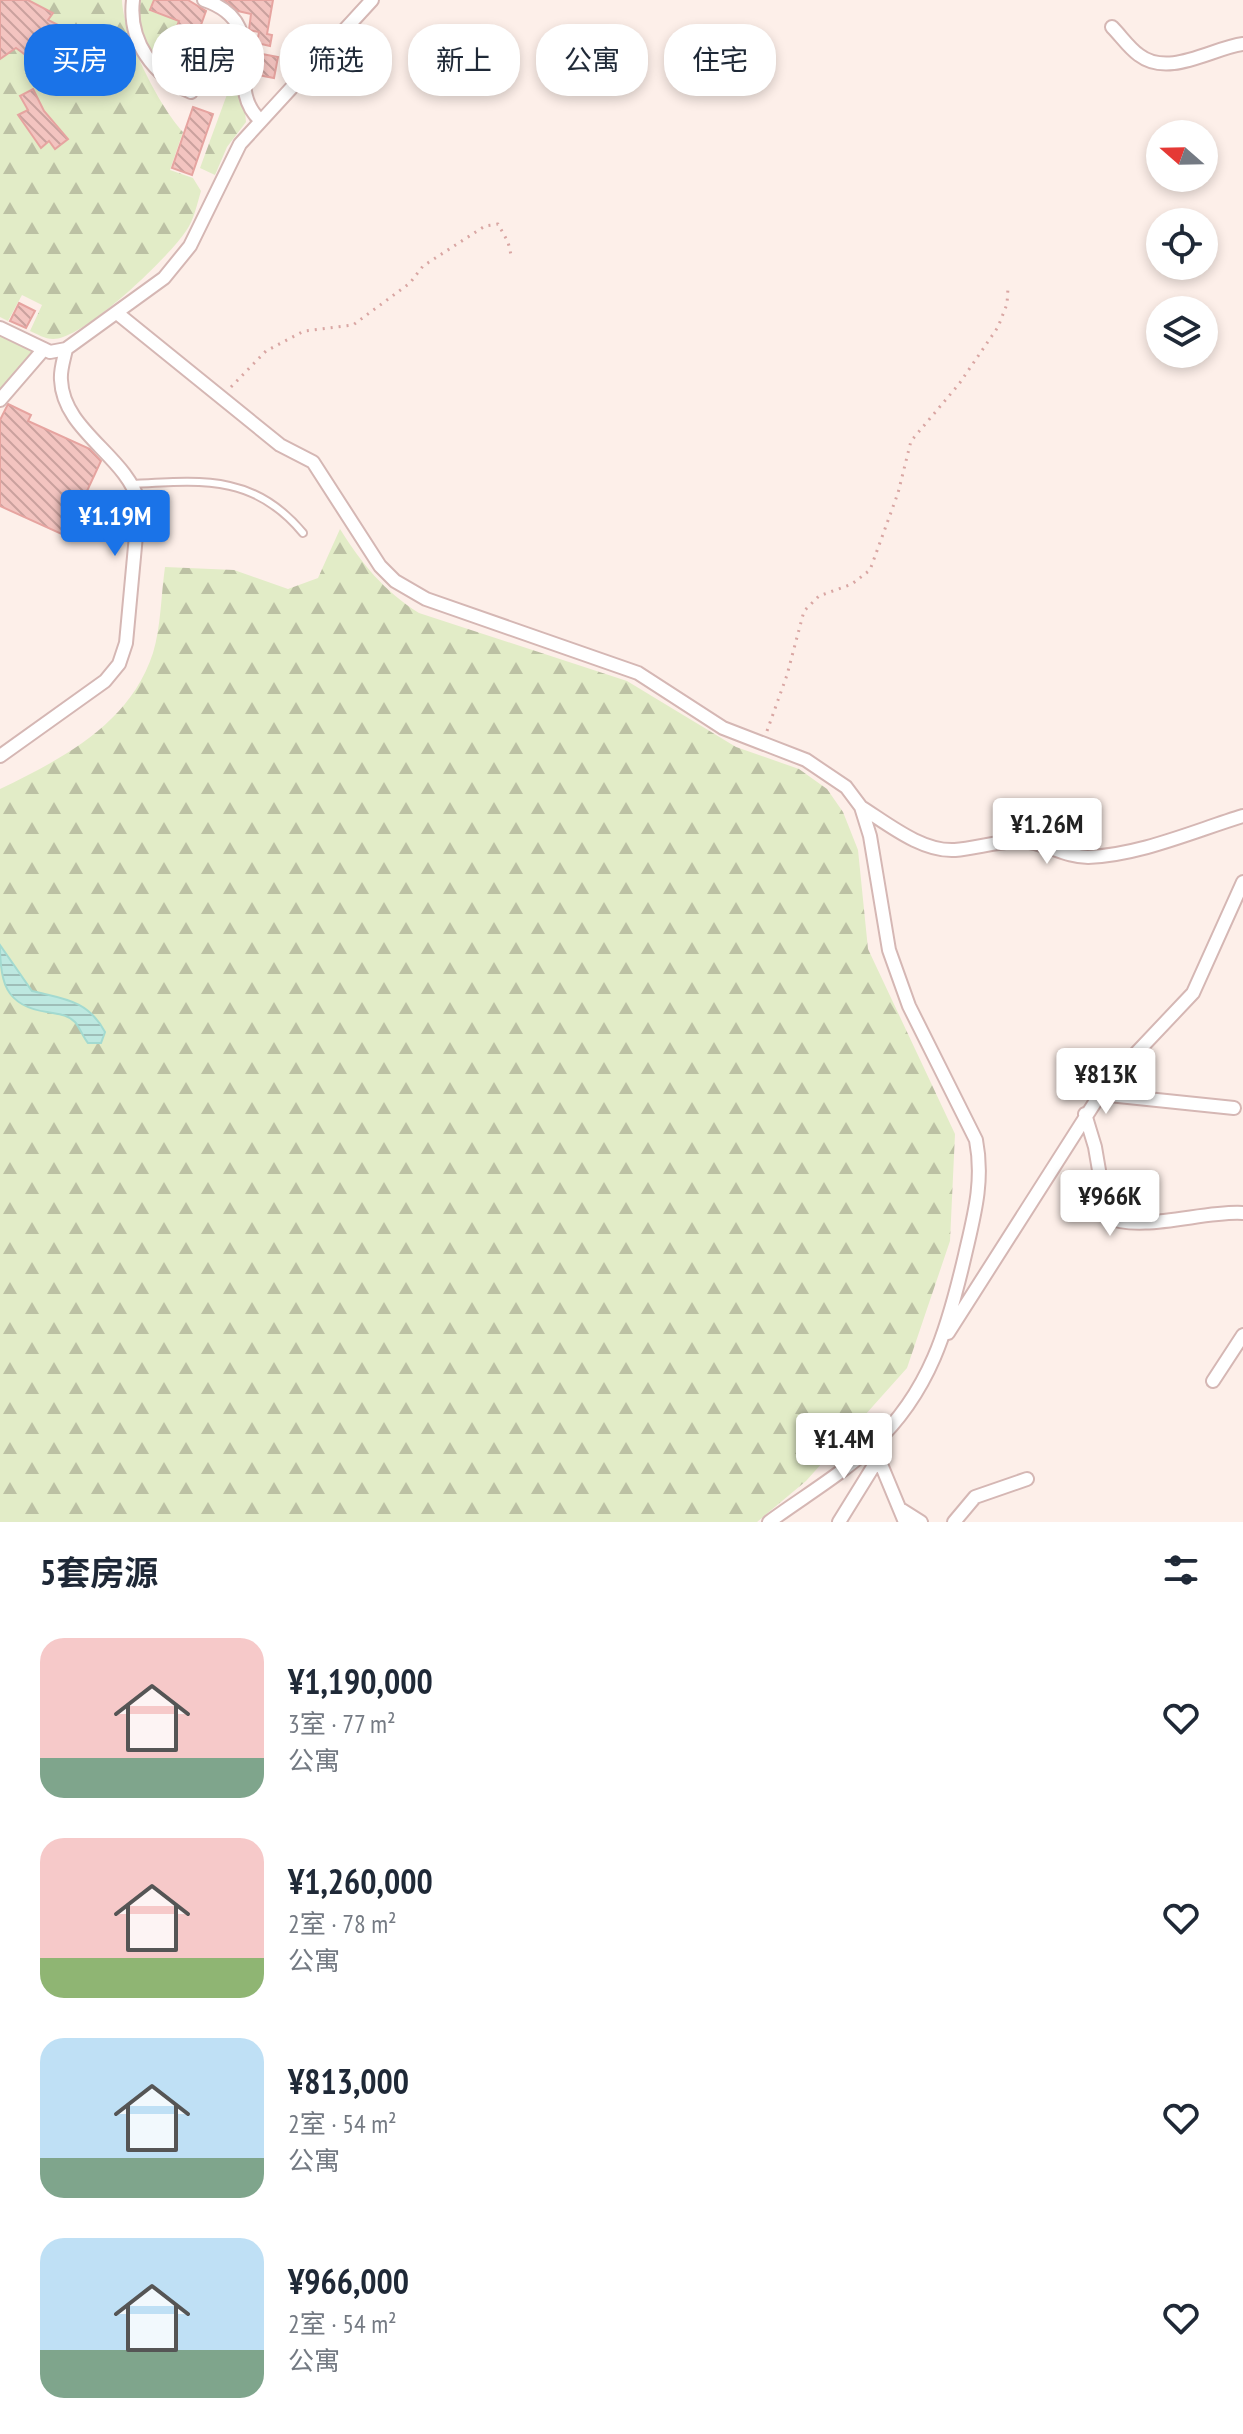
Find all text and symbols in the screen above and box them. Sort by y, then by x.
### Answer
chip: 买房 [24,24,136,96]
chip: 租房 [152,24,264,96]
chip: 筛选 [280,24,392,96]
chip: 新上 [408,24,520,96]
chip: 公寓 [536,24,648,96]
chip: 住宅 [664,24,776,96]
north arrow [1146,120,1218,192]
map controls [1146,120,1218,368]
button: locate [1146,208,1218,280]
button: layers [1146,296,1218,368]
pin: ¥1.19M [50,490,180,558]
text: ¥1.19M [79,499,151,532]
pin: ¥1.26M [982,798,1112,866]
text: ¥1.26M [1011,807,1083,840]
pin: ¥813K [1050,1048,1162,1116]
text: ¥813K [1074,1057,1138,1090]
pin: ¥966K [1054,1170,1166,1238]
text: ¥966K [1078,1179,1142,1212]
pin: ¥1.4M [788,1413,900,1481]
text: ¥1.4M [814,1422,874,1455]
icon: filters [1159,1548,1203,1592]
text: 5套房源 [40,1550,158,1594]
text: ¥1,190,000 [288,1659,433,1703]
icon: home [104,1670,200,1766]
icon: heart [1159,1696,1203,1740]
text: 3室 · 77 m² [288,1707,396,1740]
text: 公寓 [288,1744,340,1777]
text: ¥1,260,000 [288,1859,433,1903]
icon: home [104,1870,200,1966]
icon: heart [1159,1896,1203,1940]
text: 2室 · 78 m² [288,1907,397,1940]
text: 公寓 [288,1944,340,1977]
text: ¥813,000 [288,2059,409,2103]
icon: home [104,2070,200,2166]
icon: heart [1159,2096,1203,2140]
text: 2室 · 54 m² [288,2107,397,2140]
text: 公寓 [288,2144,340,2177]
text: ¥966,000 [288,2259,409,2303]
icon: home [104,2270,200,2366]
icon: heart [1159,2296,1203,2340]
text: 2室 · 54 m² [288,2307,397,2340]
text: 公寓 [288,2344,340,2377]

